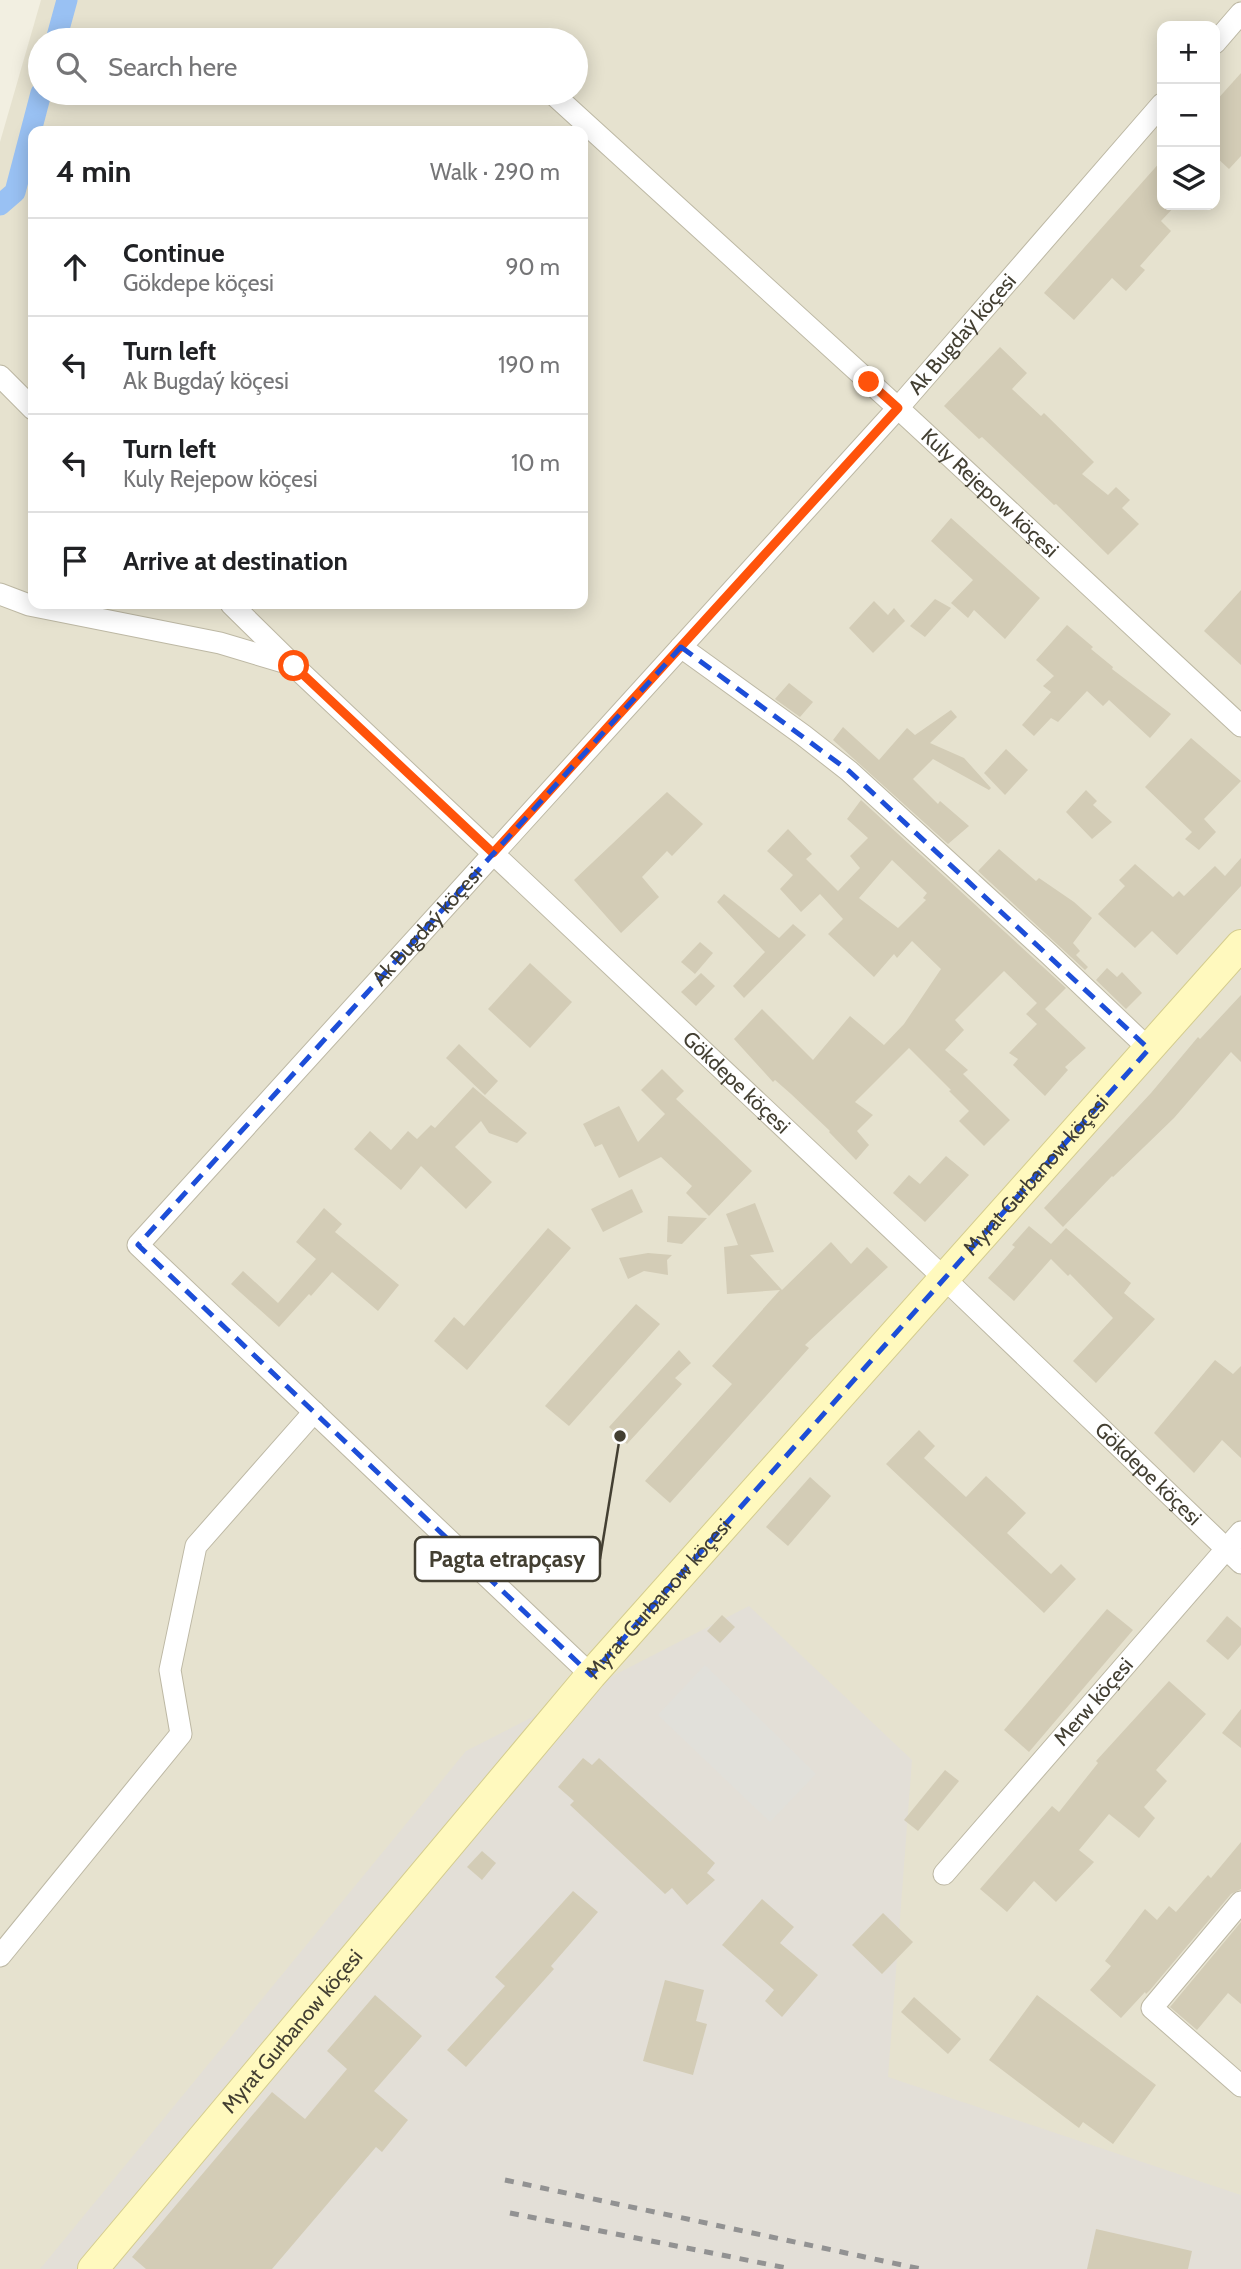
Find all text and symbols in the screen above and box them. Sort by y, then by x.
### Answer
map controls [1157,21,1220,210]
button: + [1157,21,1220,84]
search box [28,28,588,105]
icon: search [52,48,90,86]
text: Search here [108,51,237,83]
button: − [1157,84,1220,147]
button: layers [1157,147,1220,210]
text: 4 min [56,153,131,190]
text: Walk · 290 m [430,158,560,186]
text: Continue [123,237,225,269]
icon: ahead [56,248,94,286]
text: 90 m [506,253,560,281]
street label: Ak Bugdaý köçesi [903,268,1021,399]
text: Gökdepe köçesi [123,269,274,297]
text: Turn left [123,335,216,367]
icon: left [56,346,94,384]
text: 190 m [498,351,560,379]
route end [853,366,884,397]
text: Ak Bugdaý köçesi [123,367,289,395]
street label: Kuly Rejepow köçesi [916,423,1064,562]
text: Turn left [123,433,216,465]
icon: left [56,444,94,482]
text: 10 m [511,449,560,477]
text: Kuly Rejepow köçesi [123,465,318,493]
icon: arrive [56,542,94,580]
text: Arrive at destination [123,545,348,577]
route start [278,650,309,681]
street label: Ak Bugdaý köçesi [367,862,487,991]
street label: Gökdepe köçesi [678,1026,796,1139]
street label: Myrat Gurbanow köçesi [958,1090,1113,1260]
street label: Gökdepe köçesi [1090,1417,1207,1530]
street label: Myrat Gurbanow köçesi [581,1513,736,1684]
callout: Pagta etrapçasy [415,1537,600,1581]
text: Pagta etrapçasy [429,1545,586,1573]
street label: Merw köçesi [1048,1653,1138,1750]
street label: Myrat Gurbanow köçesi [216,1944,367,2118]

